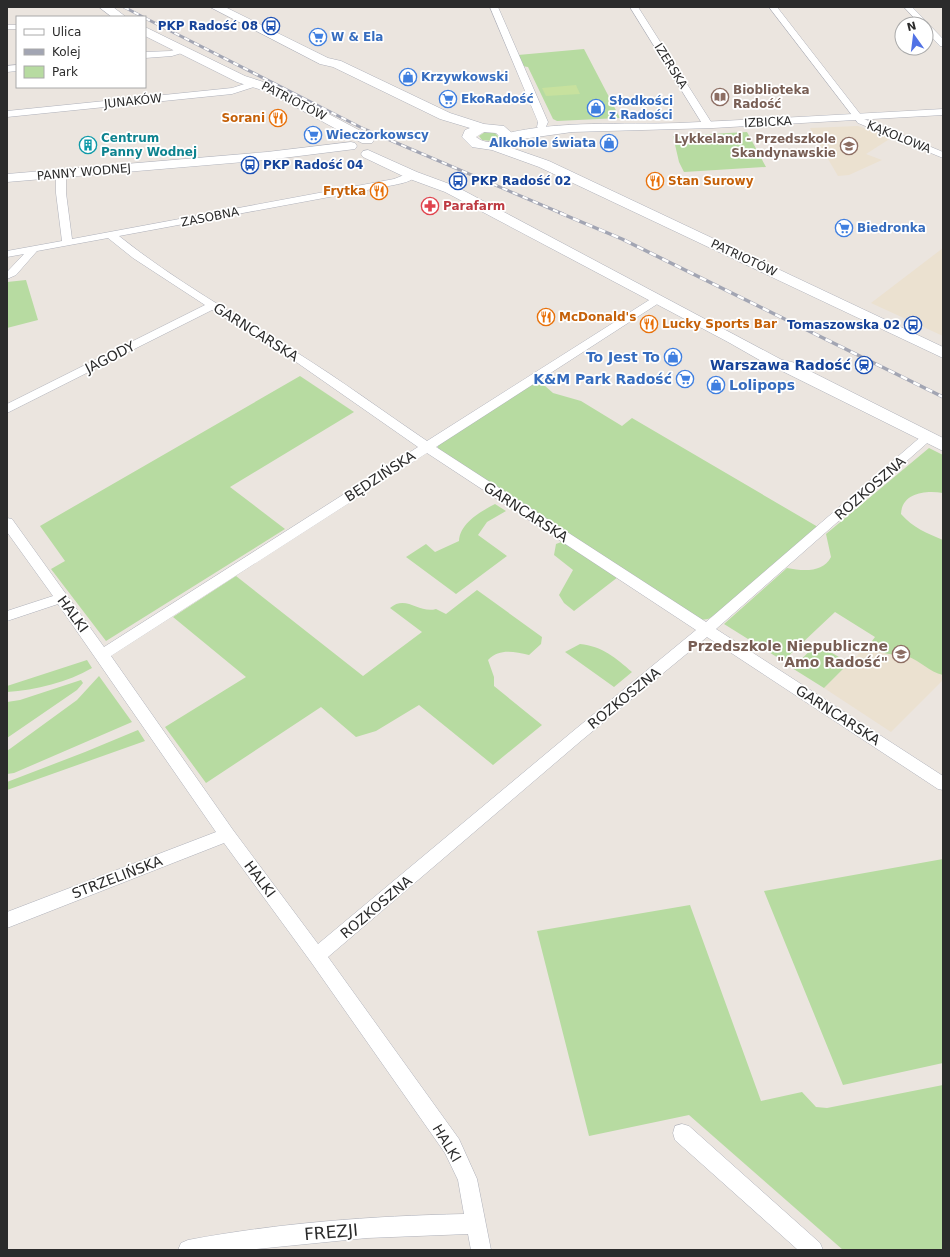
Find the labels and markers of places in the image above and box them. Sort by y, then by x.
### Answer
bus stop icon: PKP Radość 08 [261,16,281,36]
place label: PKP Radość 08 [158,19,258,33]
supermarket icon: W & Ela [308,27,328,47]
place label: W & Ela [331,30,383,44]
shop icon: Krzywkowski [398,67,418,87]
place label: Krzywkowski [421,70,508,84]
place label: Bioblioteka Radość [733,83,810,111]
library icon: Bioblioteka Radość [710,87,730,107]
supermarket icon: EkoRadość [438,89,458,109]
place label: EkoRadość [461,92,534,106]
place label: Słodkości z Radości [609,94,673,122]
shop icon: Słodkości z Radości [586,98,606,118]
restaurant icon: Sorani [268,108,288,128]
place label: Sorani [221,111,265,125]
supermarket icon: Wieczorkowscy [303,125,323,145]
place label: Wieczorkowscy [326,128,429,142]
place label: Centrum Panny Wodnej [101,131,197,159]
place label: Lykkeland - Przedszkole Skandynawskie [674,132,836,160]
shop icon: Alkohole świata [599,133,619,153]
building icon: Centrum Panny Wodnej [78,135,98,155]
place label: Alkohole świata [489,136,596,150]
school or university icon: Lykkeland - Przedszkole Skandynawskie [839,136,859,156]
bus stop icon: PKP Radość 04 [240,155,260,175]
place label: PKP Radość 04 [263,158,363,172]
bus stop icon: PKP Radość 02 [448,171,468,191]
restaurant icon: Stan Surowy [645,171,665,191]
place label: PKP Radość 02 [471,174,571,188]
place label: Stan Surowy [668,174,754,188]
restaurant icon: Frytka [369,181,389,201]
place label: Frytka [323,184,366,198]
pharmacy icon: Parafarm [420,196,440,216]
place label: Parafarm [443,199,505,213]
supermarket icon: Biedronka [834,218,854,238]
place label: Biedronka [857,221,926,235]
restaurant icon: McDonald's [536,307,556,327]
place label: McDonald's [559,310,636,324]
restaurant icon: Lucky Sports Bar [639,314,659,334]
bus stop icon: Tomaszowska 02 [903,315,923,335]
place label: Lucky Sports Bar [662,317,777,331]
place label: Tomaszowska 02 [787,318,900,332]
shop icon: To Jest To [663,347,683,367]
place label: To Jest To [586,349,660,365]
station icon: Warszawa Radość [854,355,874,375]
place label: Warszawa Radość [710,357,851,373]
supermarket icon: K&M Park Radość [675,369,695,389]
place label: K&M Park Radość [533,371,672,387]
shop icon: Lolipops [706,375,726,395]
place label: Lolipops [729,377,795,393]
place label: Przedszkole Niepubliczne "Amo Radość" [687,638,888,670]
school or university icon: Przedszkole Niepubliczne "Amo Radość" [891,644,911,664]

